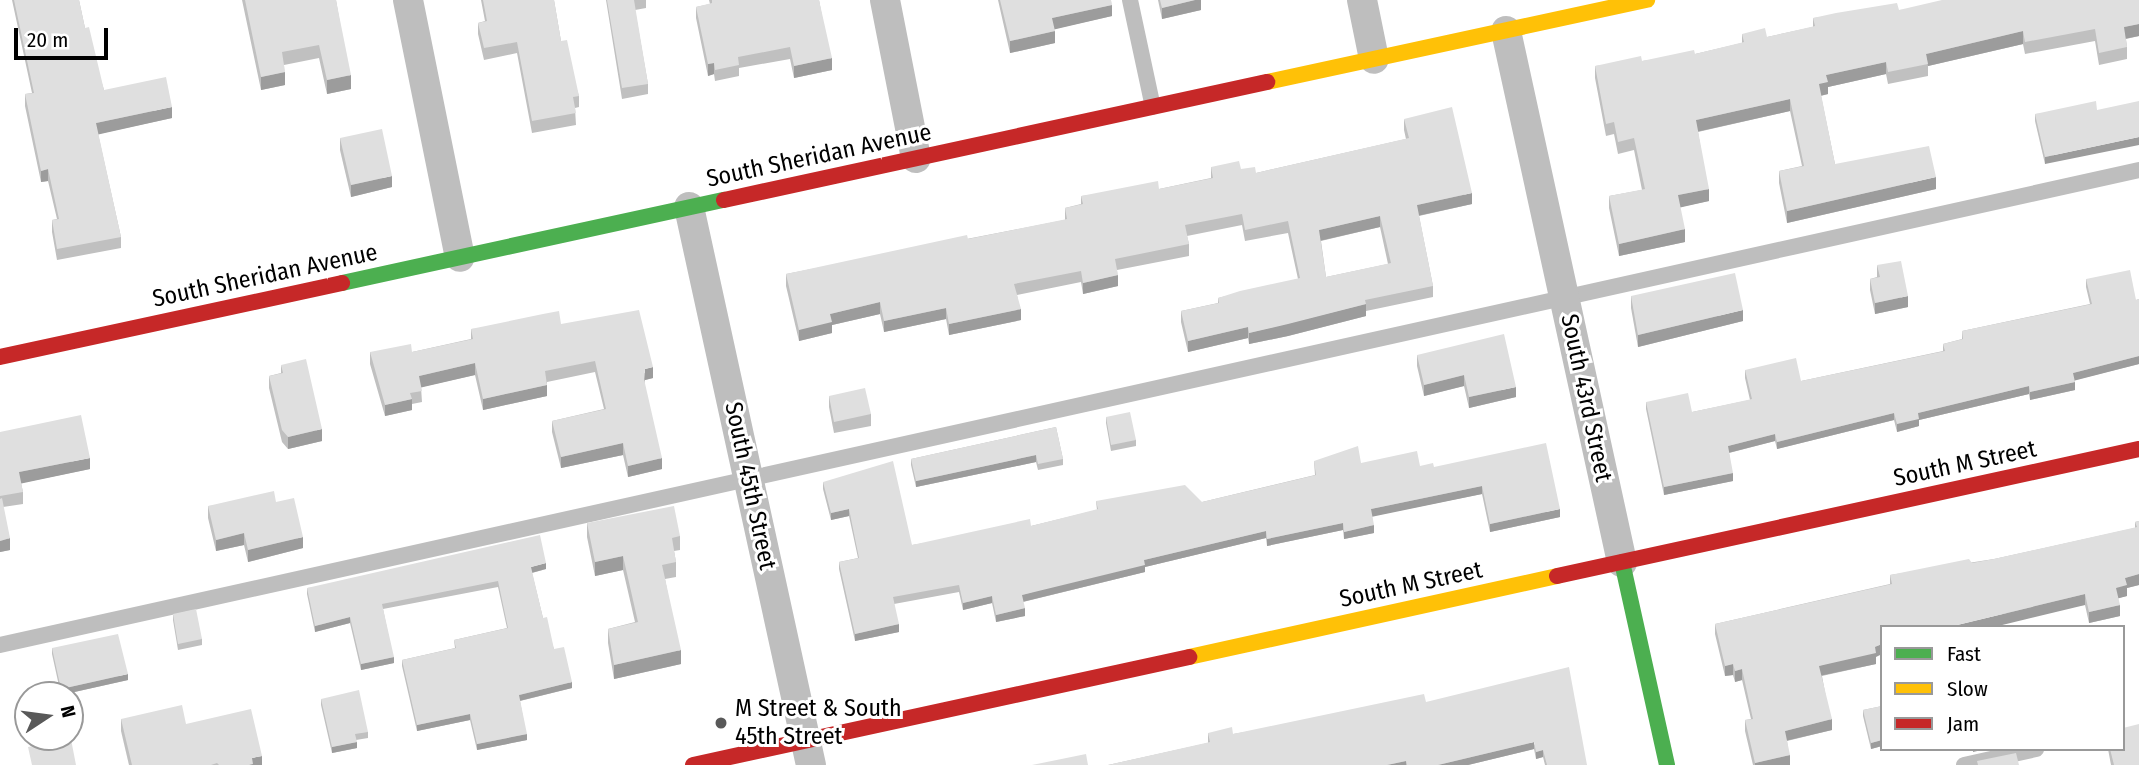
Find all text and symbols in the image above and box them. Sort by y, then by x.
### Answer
scale bar [18,14,112,58]
text: 20 m [27,27,68,53]
street label: South Sheridan Avenue [704,118,934,194]
street label: South Sheridan Avenue [150,238,380,314]
street label: South 43rd Street [1554,312,1618,484]
street label: South 45th Street [718,400,782,572]
street label: South M Street [1891,435,2039,493]
street label: South M Street [1337,556,1485,614]
legend [1880,625,2125,751]
text: Fast [1947,641,1981,667]
text: Slow [1947,676,1988,702]
north arrow [14,681,84,751]
place label: M Street & South 45th Street [735,695,902,751]
text: N [56,703,80,720]
text: Jam [1947,711,1979,737]
marker: M Street & South 45th Street [713,715,729,731]

